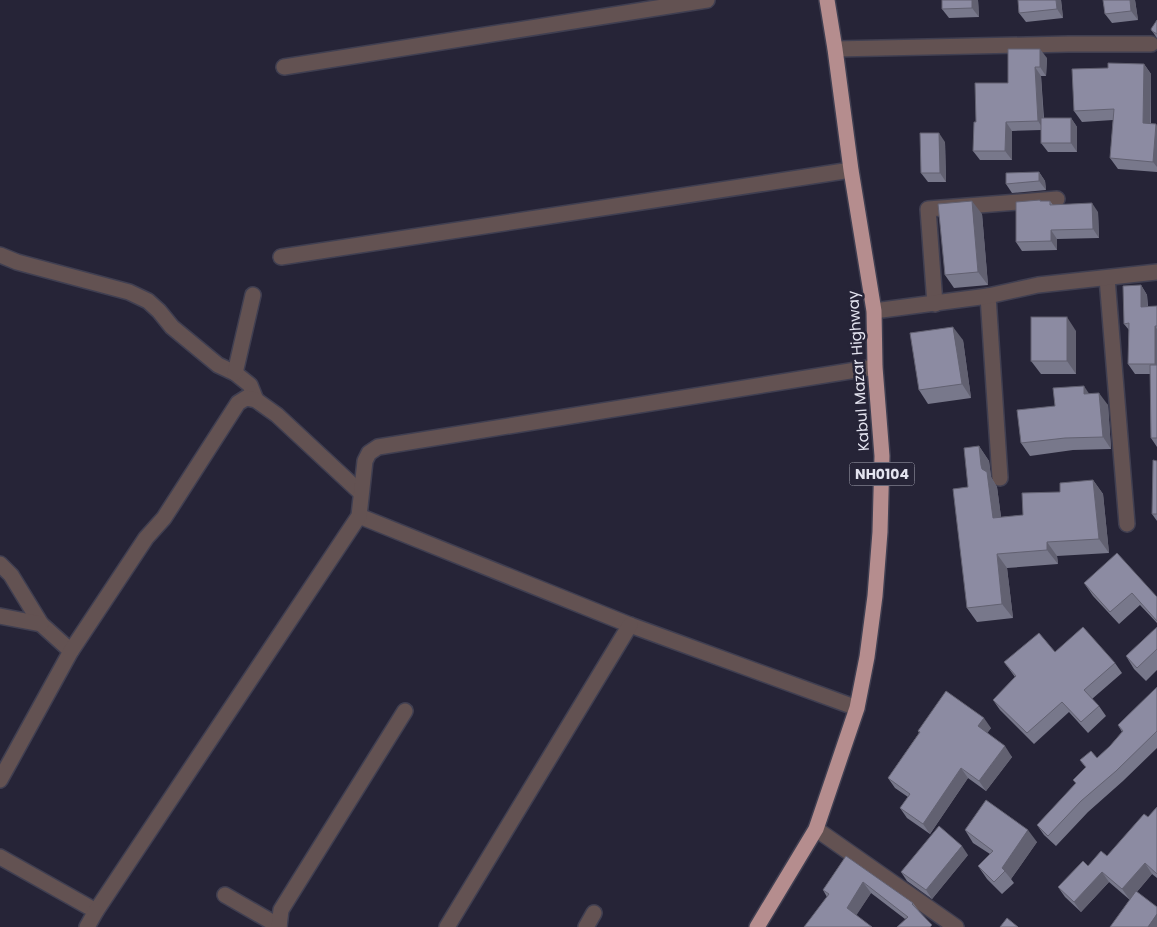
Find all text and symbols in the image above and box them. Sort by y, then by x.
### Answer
street label: Kabul Mazar Highway [842,289,874,452]
road number: NH0104 [850,462,914,486]

